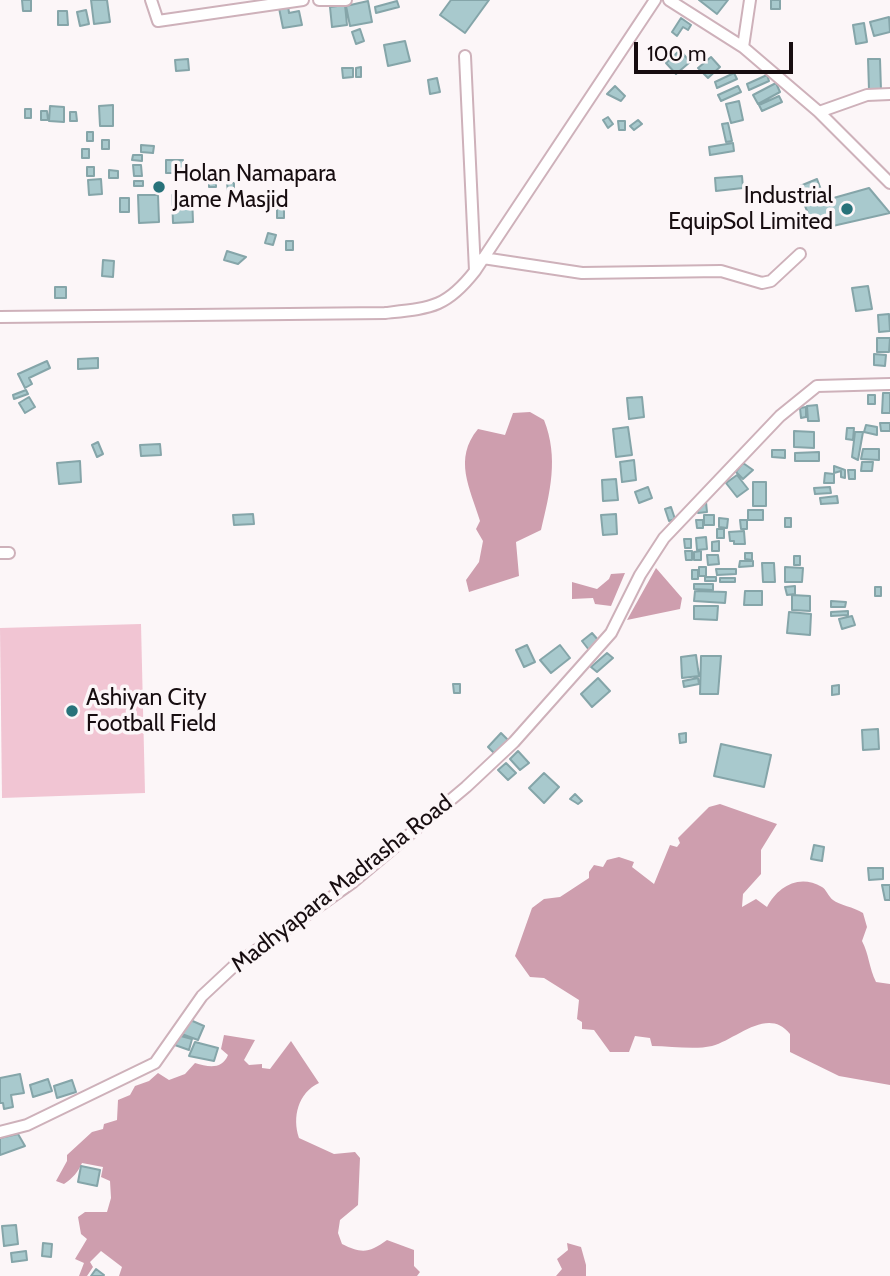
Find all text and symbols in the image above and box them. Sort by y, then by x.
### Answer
scale bar [638,28,797,72]
text: 100 m [647,41,706,66]
place label: Holan Namapara Jame Masjid [173,160,336,214]
marker: Holan Namapara Jame Masjid [151,179,167,195]
place label: Industrial EquipSol Limited [668,182,833,236]
marker: Industrial EquipSol Limited [839,201,855,217]
place label: Ashiyan City Football Field [86,684,216,738]
marker: Ashiyan City Football Field [64,703,80,719]
street label: Madhyapara Madrasha Road [226,789,458,979]

